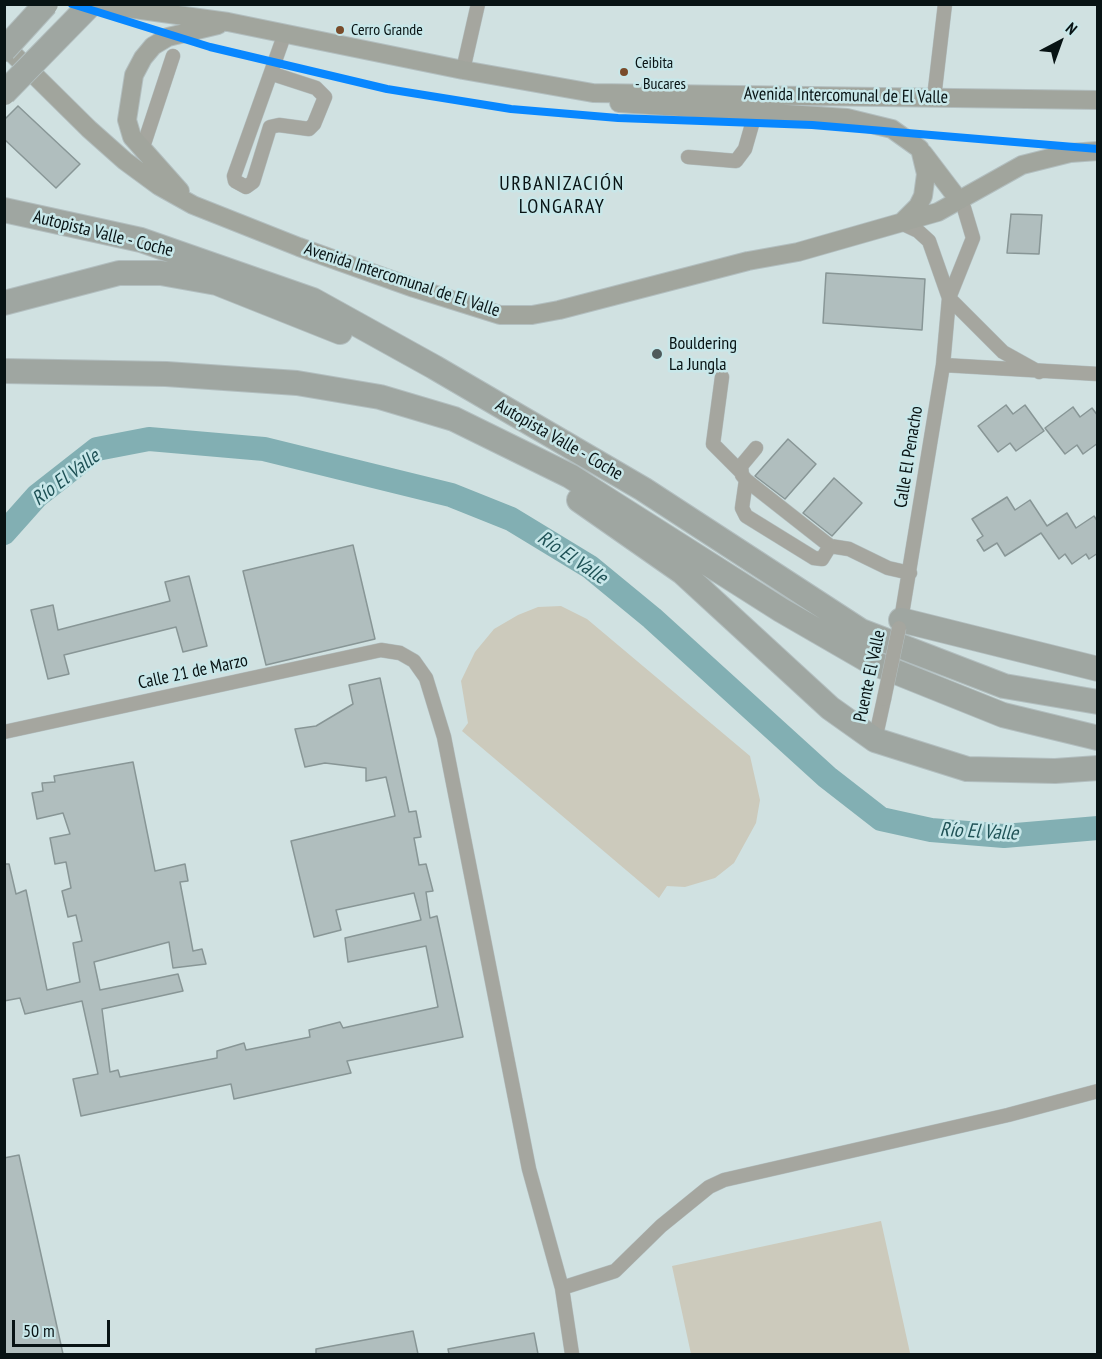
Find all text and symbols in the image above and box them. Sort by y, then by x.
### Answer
north arrow [1030,12,1090,72]
text: N [1062,18,1082,39]
place label: Cerro Grande [351,20,423,40]
marker: Cerro Grande [334,24,346,36]
place label: Ceibita - Bucares [635,53,686,91]
marker: Ceibita - Bucares [618,66,630,78]
street label: Avenida Intercomunal de El Valle [744,83,948,109]
district label: URBANIZACIÓN LONGARAY [499,172,625,219]
street label: Autopista Valle - Coche [31,206,175,262]
street label: Avenida Intercomunal de El Valle [302,238,502,322]
place label: Bouldering La Jungla [669,333,737,376]
marker: Bouldering La Jungla [650,347,664,361]
street label: Autopista Valle - Coche [491,395,627,485]
street label: Calle El Penacho [890,405,928,509]
water label: Río El Valle [28,445,104,511]
water label: Río El Valle [533,526,611,590]
street label: Puente El Valle [850,628,890,724]
street label: Calle 21 de Marzo [136,650,250,694]
water label: Río El Valle [939,818,1019,846]
scale bar [15,1308,112,1346]
text: 50 m [23,1319,55,1342]

